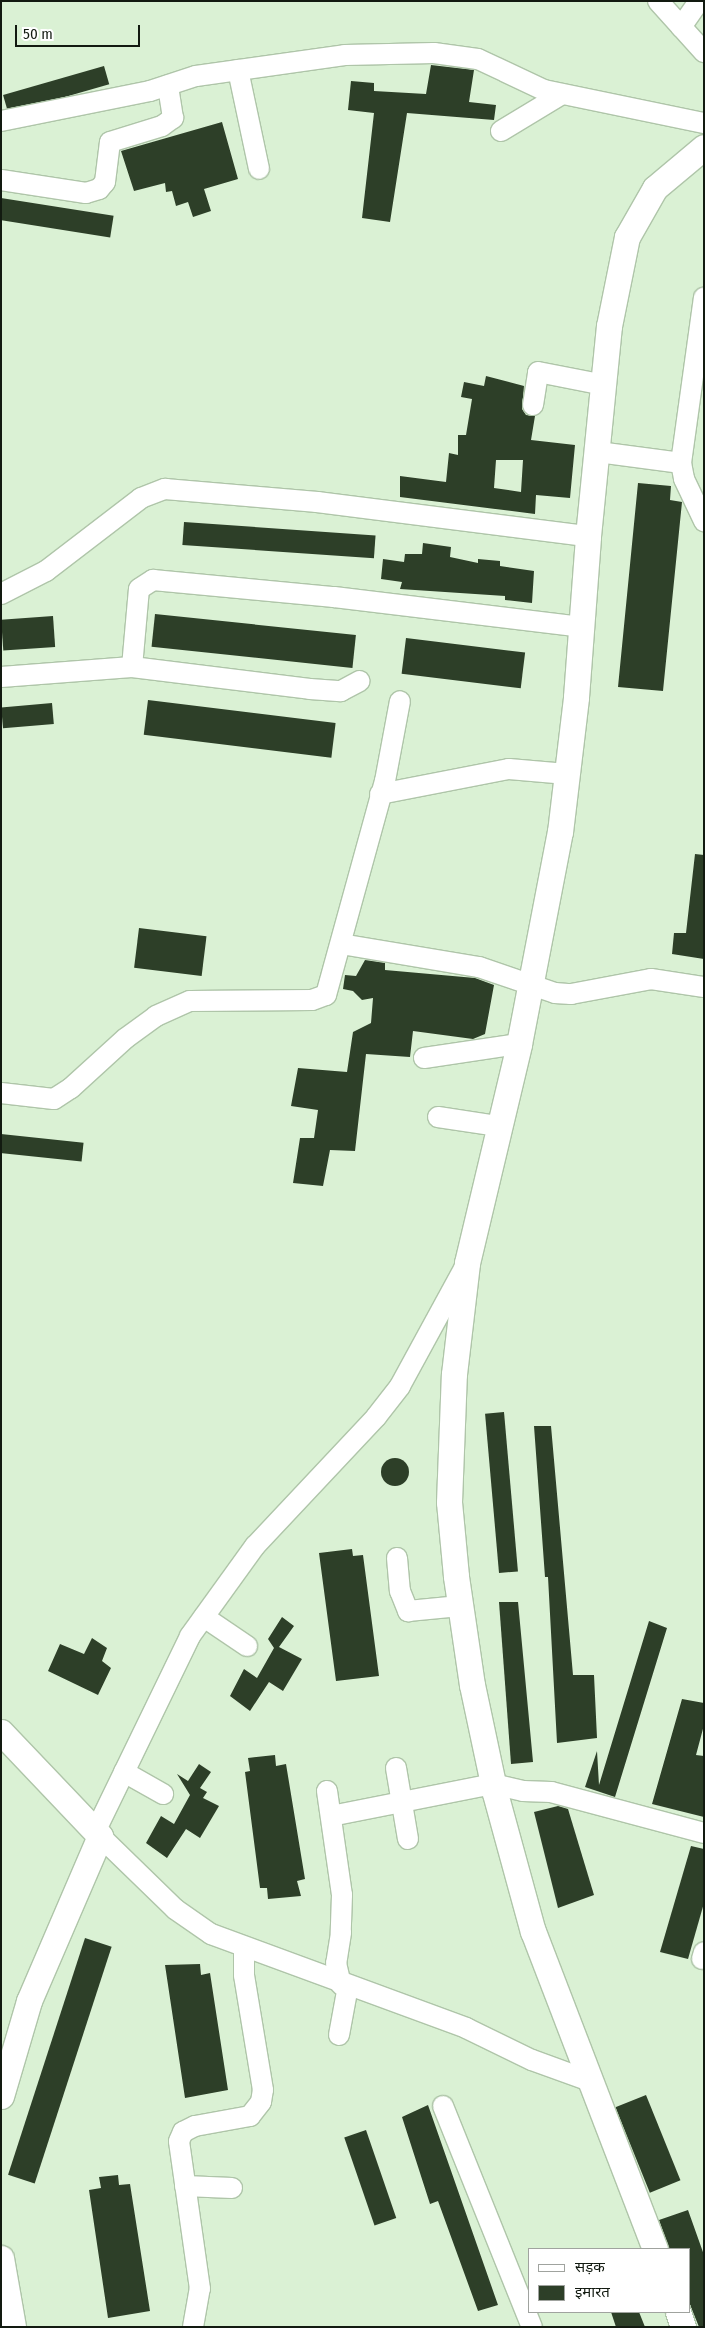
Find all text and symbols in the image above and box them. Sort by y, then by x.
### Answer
scale bar [18,15,142,47]
text: 50 m [23,25,53,43]
legend [528,2248,690,2313]
text: सड़क [575,2258,605,2276]
text: इमारत [575,2283,610,2301]

